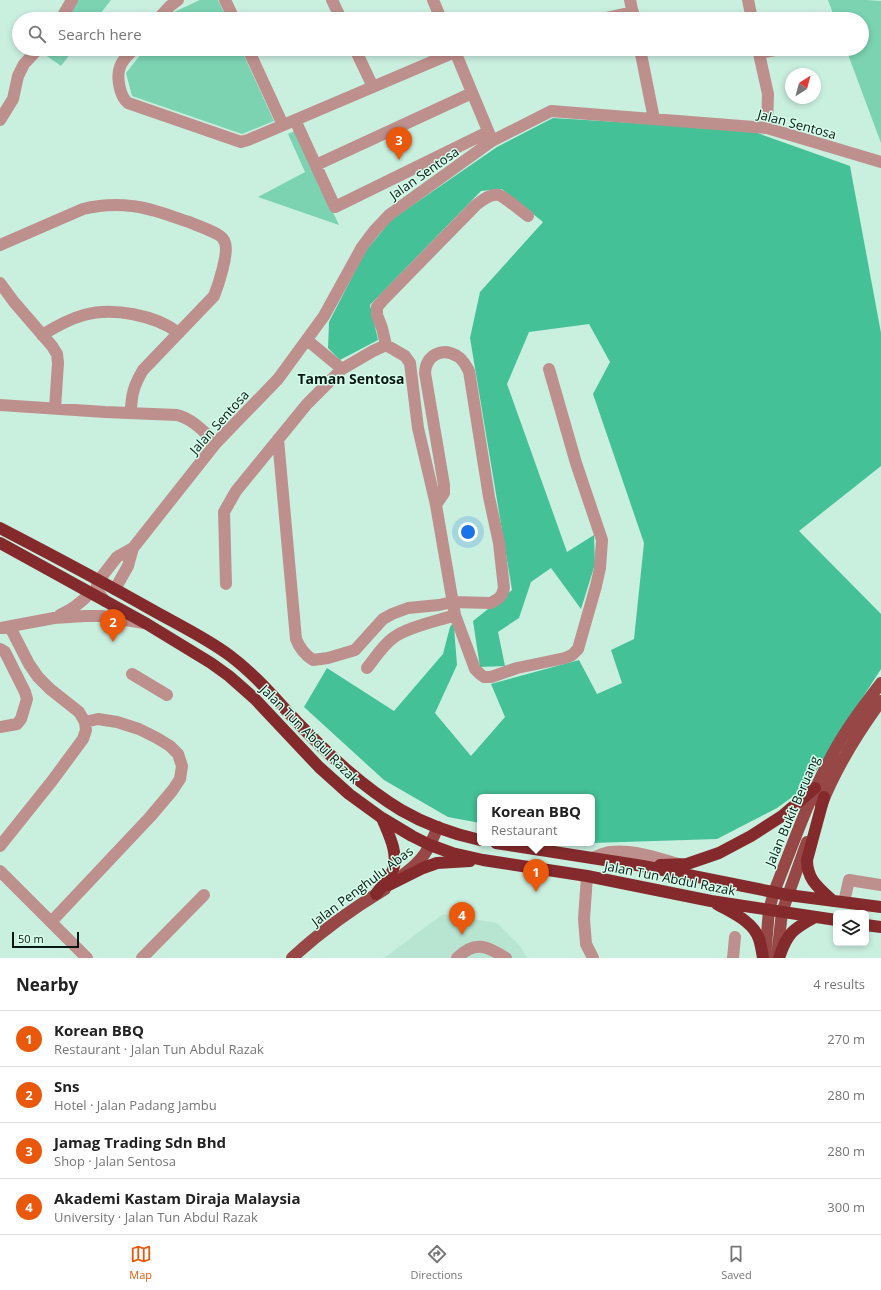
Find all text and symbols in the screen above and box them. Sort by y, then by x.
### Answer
search box [12,12,869,56]
icon: search [26,23,48,45]
text: Search here [58,24,142,44]
north arrow [785,68,821,104]
street label: Jalan Sentosa [754,104,838,143]
pin: 3 [386,127,412,160]
street label: Jalan Sentosa [384,142,462,205]
district label: Taman Sentosa [298,369,404,388]
street label: Jalan Sentosa [184,386,253,460]
your location [458,522,478,542]
pin: 2 [100,609,126,642]
street label: Jalan Tun Abdul Razak [255,679,364,788]
street label: Jalan Bukit Beruang [760,753,823,871]
popup [477,794,595,846]
text: Korean BBQ [491,801,581,821]
text: Restaurant [491,821,558,839]
street label: Jalan Penghulu Abas [306,842,416,931]
street label: Jalan Tun Abdul Razak [601,856,737,900]
pin: 1 [523,859,549,892]
pin: 4 [449,902,475,935]
map controls [833,910,869,946]
button: layers [833,910,869,946]
scale bar [12,930,79,949]
text: 50 m [18,931,44,946]
text: Nearby [16,973,78,996]
text: 4 results [813,975,865,993]
text: Korean BBQ [54,1020,144,1040]
text: 1 [25,1030,33,1048]
text: 270 m [827,1030,865,1048]
text: Restaurant · Jalan Tun Abdul Razak [54,1040,264,1058]
text: Sns [54,1076,80,1096]
text: 2 [25,1086,33,1104]
text: 280 m [827,1086,865,1104]
text: Hotel · Jalan Padang Jambu [54,1096,217,1114]
text: Jamag Trading Sdn Bhd [54,1132,226,1152]
text: 3 [25,1142,33,1160]
text: 280 m [827,1142,865,1160]
text: Shop · Jalan Sentosa [54,1152,176,1170]
text: Akademi Kastam Diraja Malaysia [54,1188,301,1208]
text: 4 [25,1198,33,1216]
text: 300 m [827,1198,865,1216]
text: University · Jalan Tun Abdul Razak [54,1208,258,1226]
tab: Map [129,1243,152,1282]
tab: Directions [411,1243,463,1282]
tab: Saved [721,1243,752,1282]

